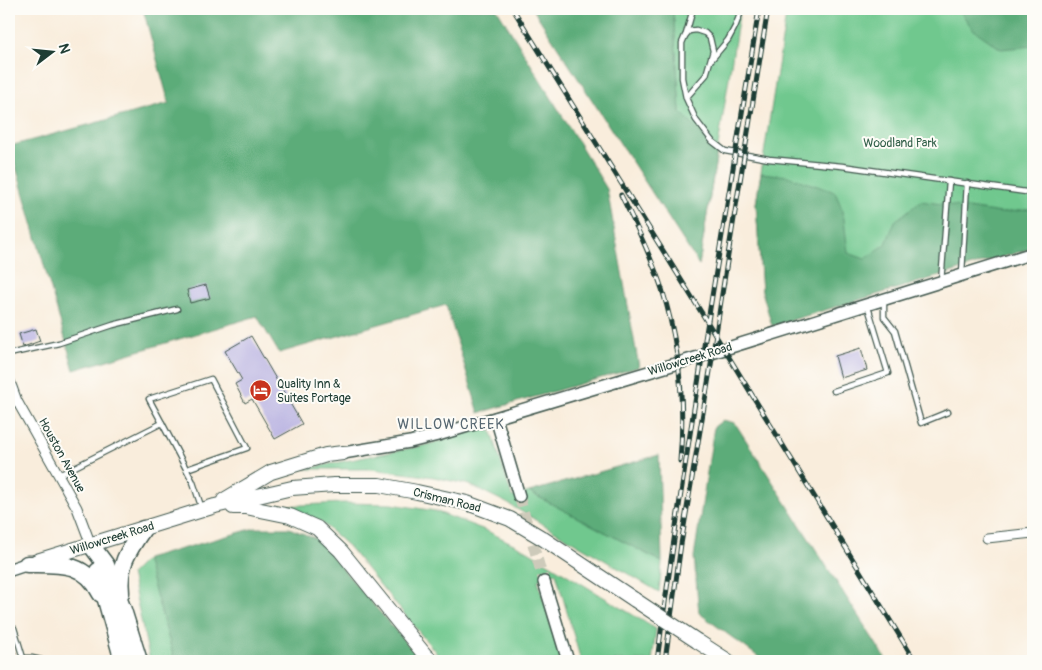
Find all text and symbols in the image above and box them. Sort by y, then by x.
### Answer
north arrow [28,28,78,78]
text: N [55,42,73,55]
park label: Woodland Park [863,136,937,151]
street label: Willowcreek Road [646,340,734,379]
place label: Quality Inn & Suites Portage [277,377,351,406]
hotel icon: Quality Inn & Suites Portage [249,379,273,403]
street label: Houston Avenue [35,415,88,495]
district label: WILLOW CREEK [397,416,505,433]
street label: Crisman Road [411,485,482,516]
street label: Willowcreek Road [68,519,156,558]

